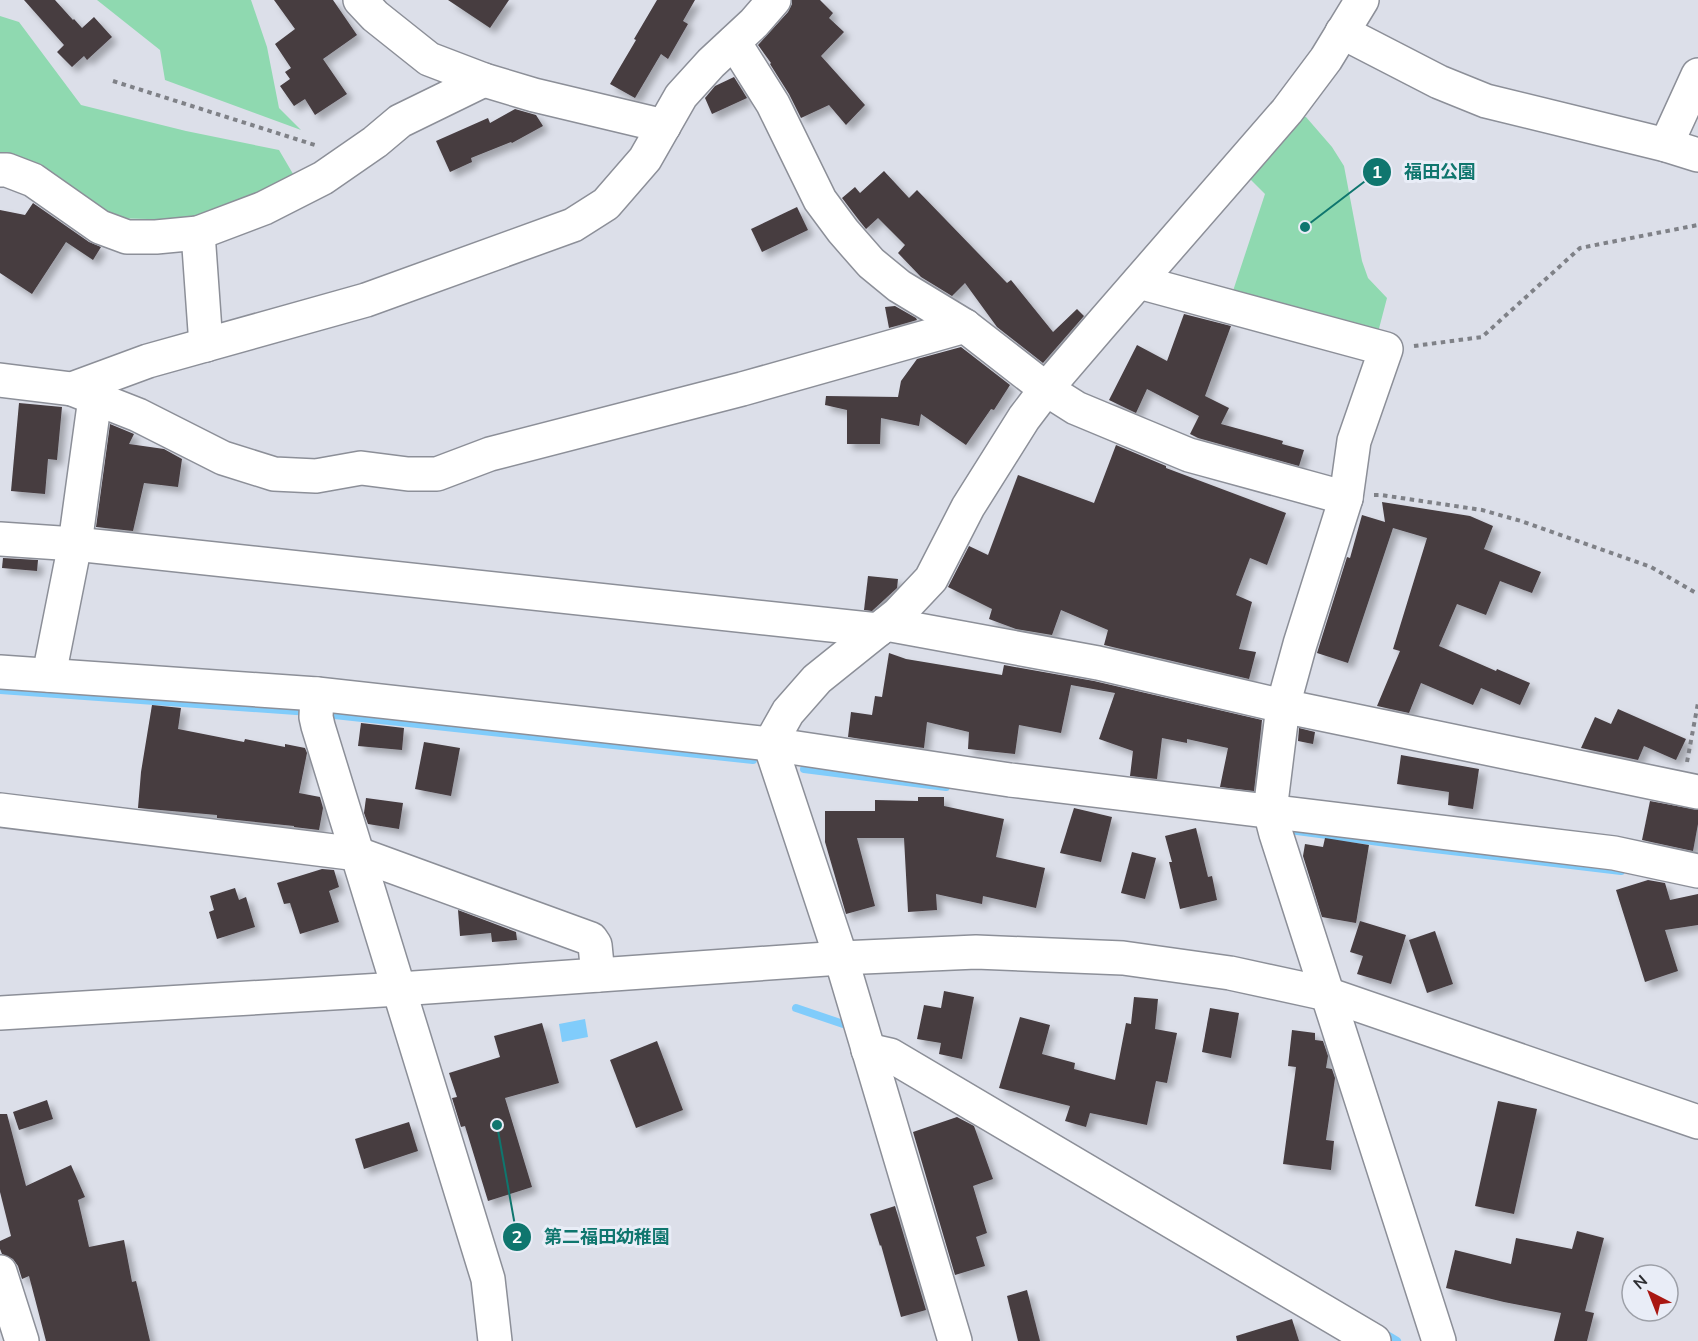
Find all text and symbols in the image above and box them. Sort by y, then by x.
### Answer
callout: 福田公園 [1362,154,1488,190]
text: 1 [1372,160,1382,183]
text: 福田公園 [1404,160,1476,183]
callout: 第二福田幼稚園 [502,1219,682,1255]
text: 2 [512,1225,522,1248]
text: 第二福田幼稚園 [544,1225,670,1248]
north arrow [1620,1263,1680,1323]
text: N [1629,1270,1651,1293]

